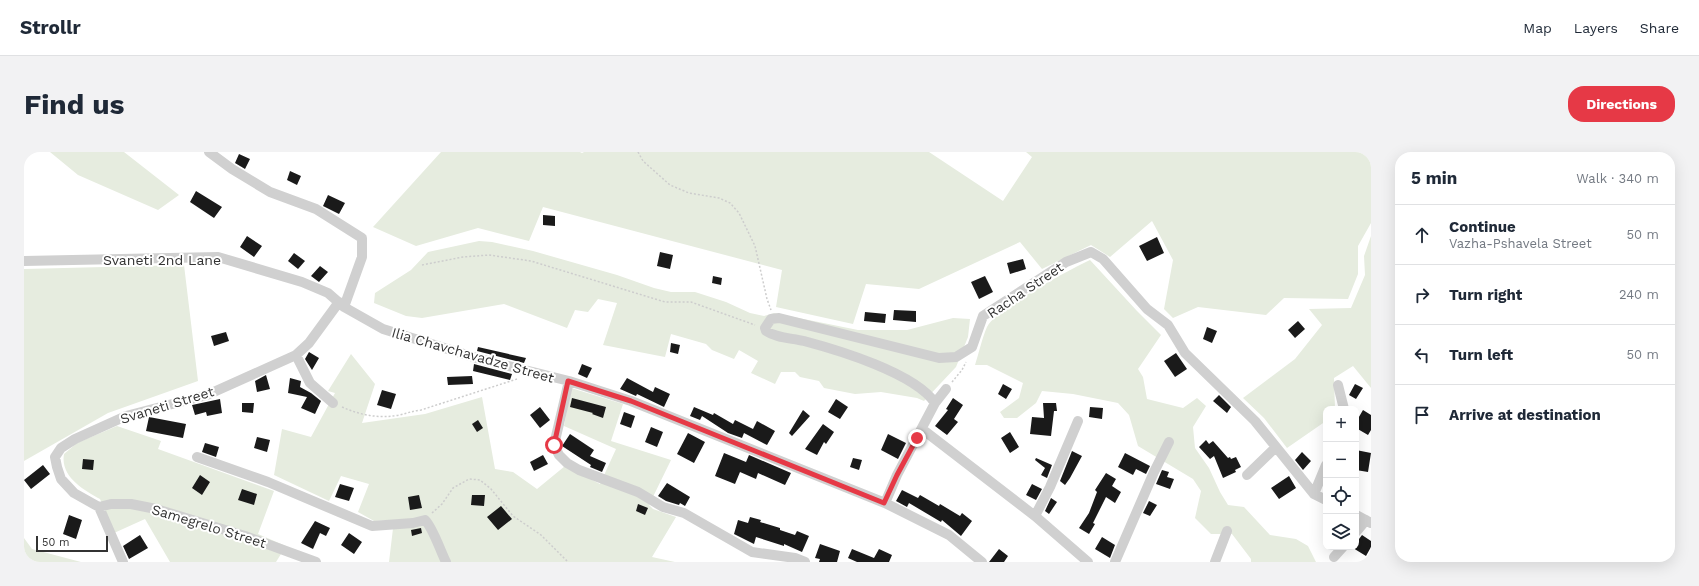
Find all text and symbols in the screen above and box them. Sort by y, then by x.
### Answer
text: Strollr [20,16,81,39]
text: Map [1523,20,1552,36]
text: Layers [1574,20,1618,36]
text: Share [1640,20,1679,36]
button: Directions [1568,86,1675,122]
text: Find us [24,88,124,121]
text: 5 min [1411,168,1457,188]
text: Walk · 340 m [1576,171,1659,186]
text: Continue [1449,218,1516,236]
icon: ahead [1411,224,1433,246]
text: 50 m [1627,227,1659,242]
text: Vazha-Pshavela Street [1449,236,1592,251]
street label: Svaneti 2nd Lane [103,252,221,268]
street label: Racha Street [984,259,1066,321]
icon: right [1411,284,1433,306]
text: Turn right [1449,286,1522,304]
text: 240 m [1619,287,1659,302]
street label: Ilia Chavchavadze Street [390,324,556,386]
icon: left [1411,344,1433,366]
text: Turn left [1449,346,1513,364]
text: 50 m [1627,347,1659,362]
street label: Svaneti Street [118,383,216,427]
icon: arrive [1411,404,1433,426]
map controls [1323,406,1359,550]
button: + [1323,406,1359,442]
text: Arrive at destination [1449,406,1601,424]
route end [908,429,926,447]
route start [545,436,563,454]
button: − [1323,442,1359,478]
button: locate [1323,478,1359,514]
street label: Samegrelo Street [150,501,268,551]
button: layers [1323,514,1359,550]
scale bar [36,534,108,553]
text: 50 m [42,536,69,549]

